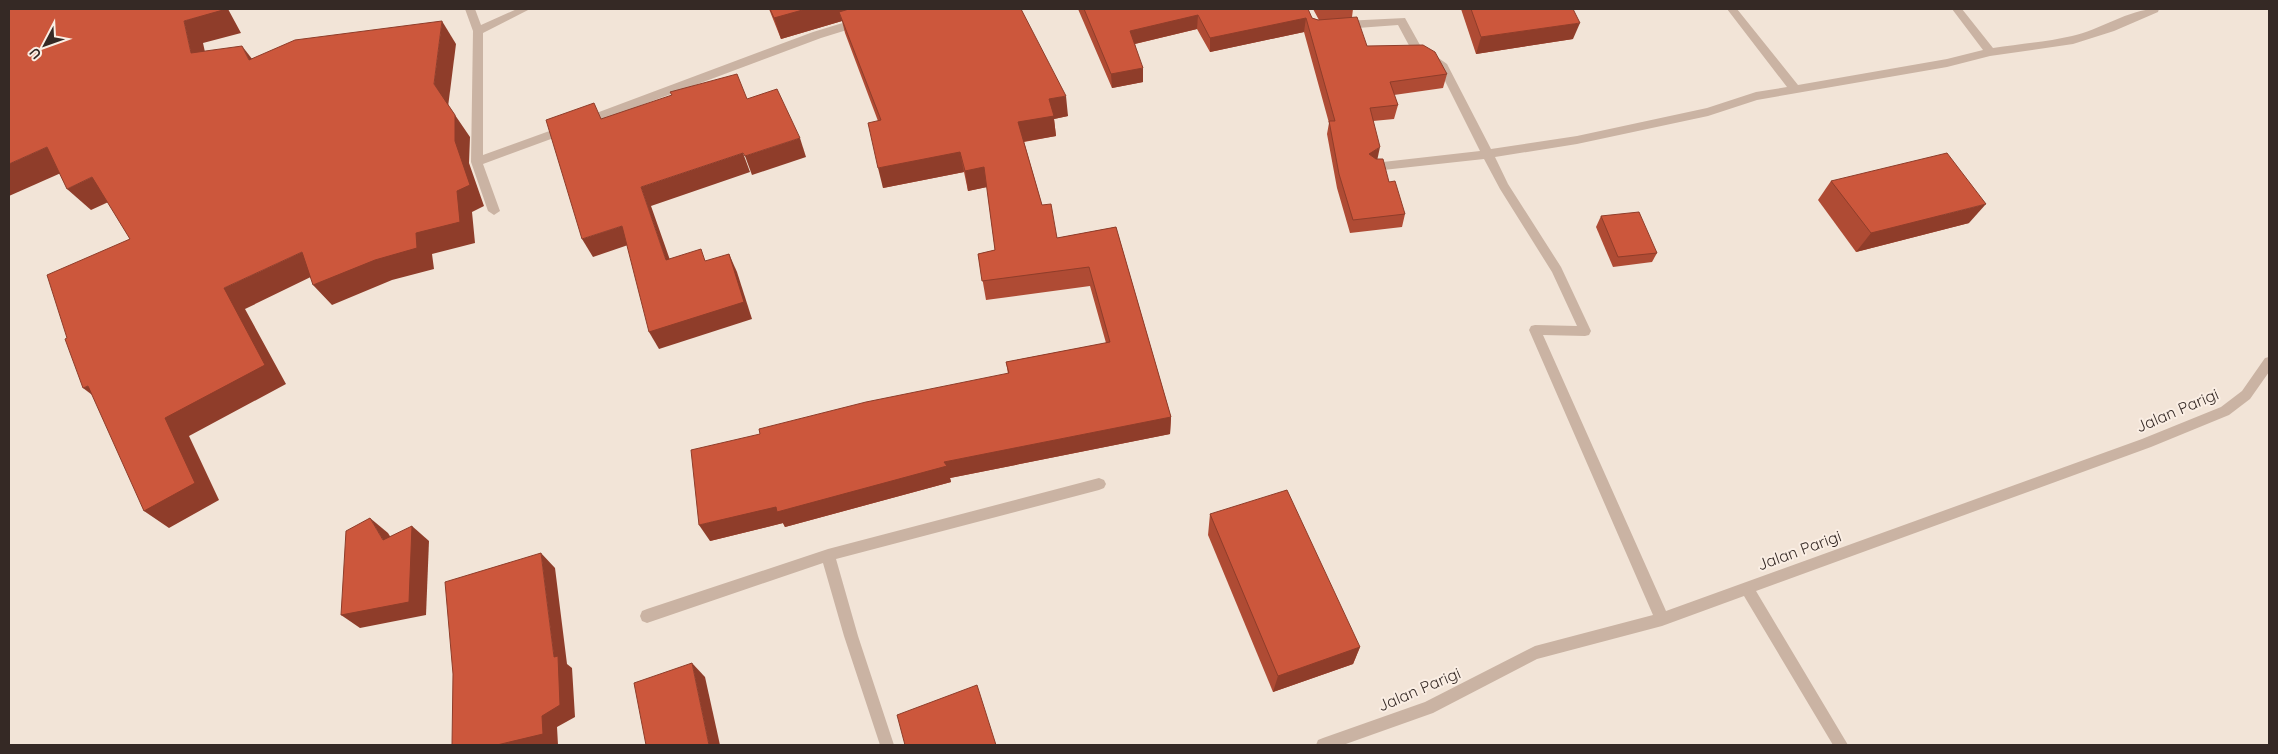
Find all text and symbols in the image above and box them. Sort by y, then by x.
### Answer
north arrow [20,20,70,70]
text: U [25,44,45,63]
street label: Jalan Parigi [2133,384,2221,436]
street label: Jalan Parigi [1754,526,1844,574]
street label: Jalan Parigi [1375,663,1463,715]

